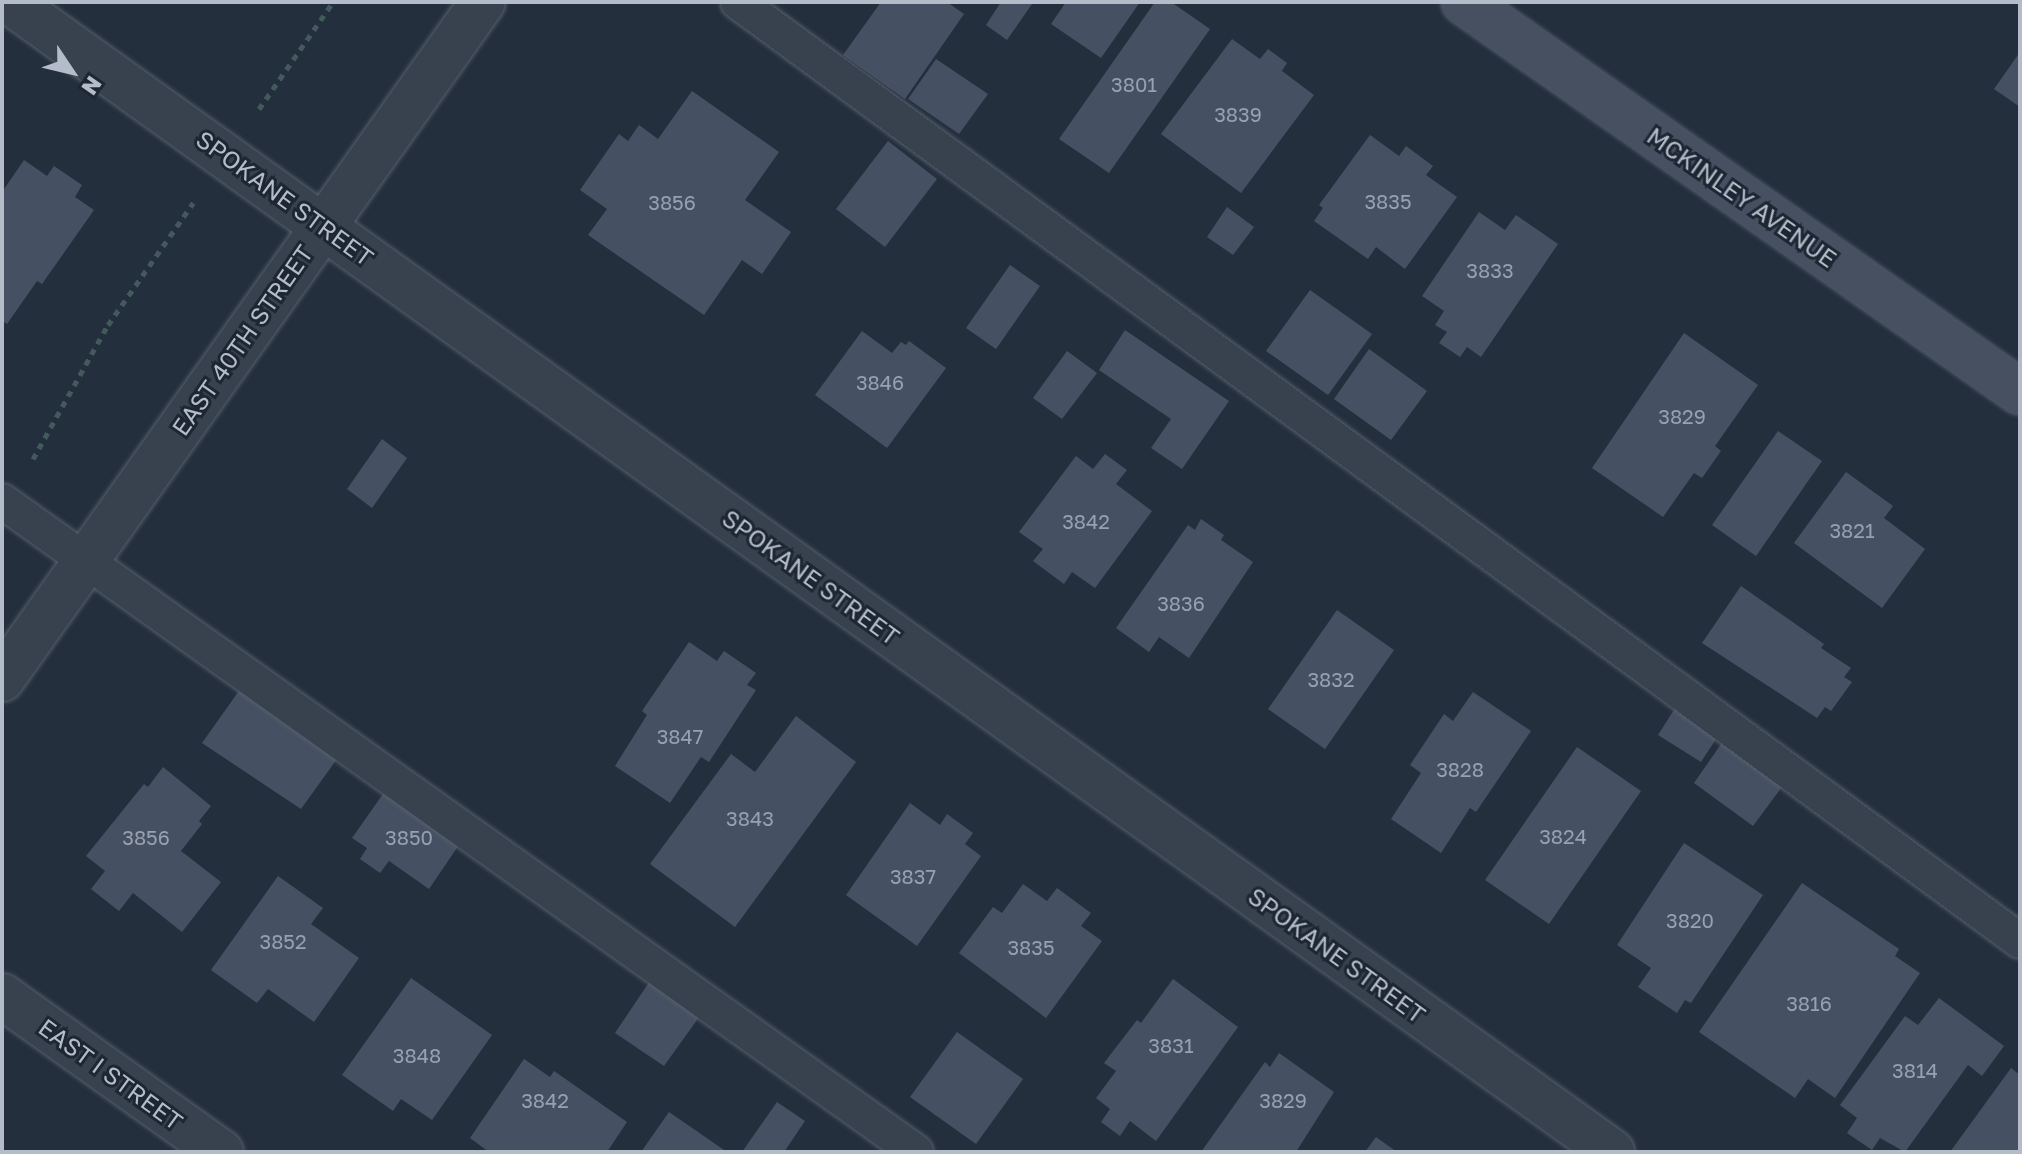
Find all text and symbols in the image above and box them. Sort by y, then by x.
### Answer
north arrow [32,32,112,112]
text: N [76,71,108,101]
house number: 3801 [1111,72,1157,96]
house number: 3839 [1214,102,1262,126]
street label: MCKINLEY AVENUE [1642,121,1842,273]
street label: SPOKANE STREET [191,124,379,272]
house number: 3835 [1364,189,1412,213]
house number: 3856 [648,190,696,214]
street label: EAST 40TH STREET [165,239,319,441]
house number: 3833 [1466,258,1514,282]
house number: 3846 [856,370,904,394]
house number: 3829 [1658,404,1706,428]
street label: SPOKANE STREET [717,503,905,651]
house number: 3842 [1062,509,1110,533]
house number: 3821 [1829,518,1875,542]
house number: 3836 [1157,591,1205,615]
house number: 3832 [1307,667,1355,691]
house number: 3847 [657,724,703,748]
house number: 3828 [1436,757,1484,781]
house number: 3843 [726,806,774,830]
house number: 3824 [1539,824,1587,848]
house number: 3856 [122,825,170,849]
house number: 3850 [385,825,433,849]
house number: 3837 [890,864,936,888]
street label: SPOKANE STREET [1243,881,1431,1029]
house number: 3820 [1666,908,1714,932]
house number: 3852 [259,929,307,953]
house number: 3835 [1007,935,1055,959]
house number: 3816 [1786,991,1832,1015]
street label: EAST I STREET [33,1012,189,1136]
house number: 3831 [1148,1033,1194,1057]
house number: 3848 [393,1043,441,1067]
house number: 3814 [1892,1058,1938,1082]
house number: 3842 [521,1088,569,1112]
house number: 3829 [1259,1088,1307,1112]

